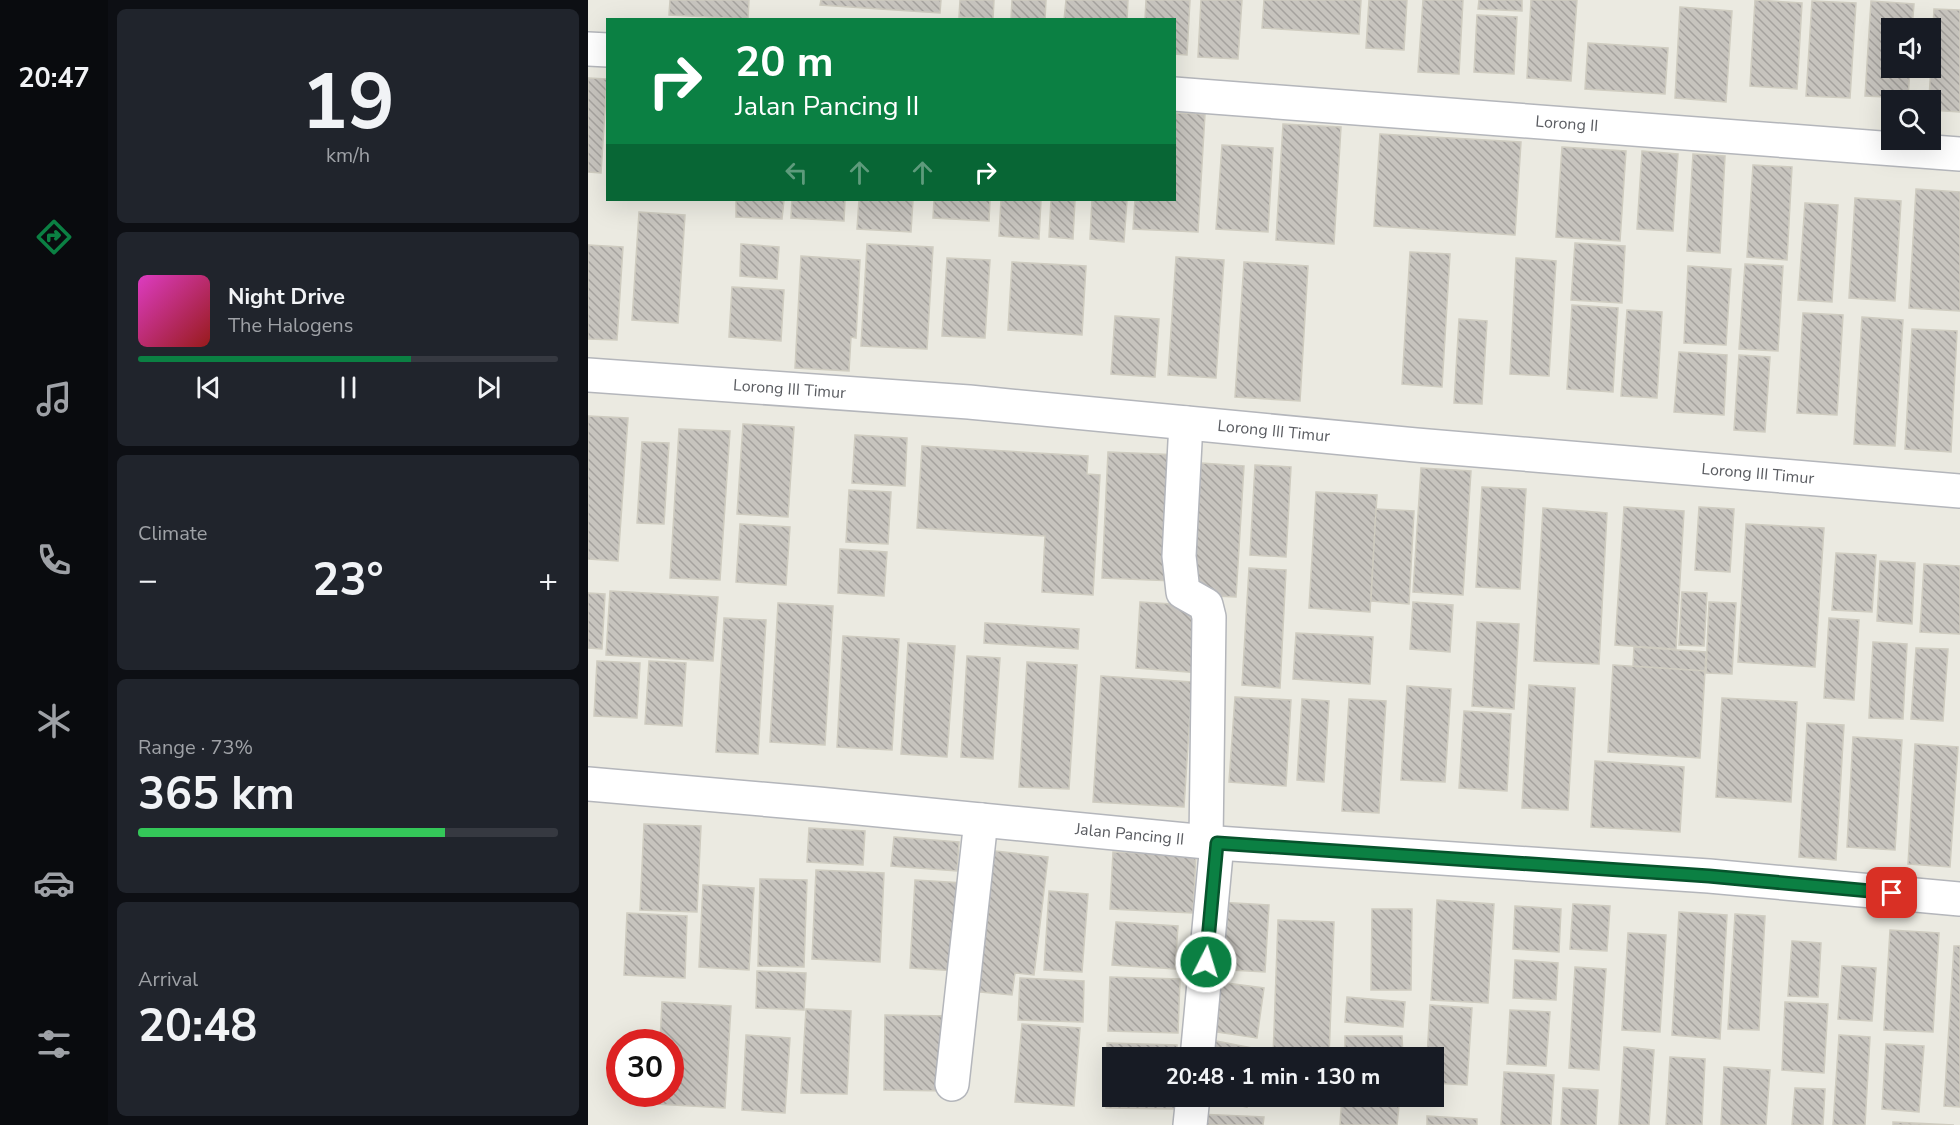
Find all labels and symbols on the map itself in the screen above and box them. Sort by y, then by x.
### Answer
street label: Lorong II [1535,111,1599,137]
street label: Lorong III Timur [732,374,847,404]
street label: Lorong III Timur [1216,415,1331,448]
street label: Lorong III Timur [1701,458,1815,490]
street label: Jalan Pancing II [1073,818,1185,851]
pin [1866,867,1917,918]
position arrow [1174,930,1238,994]
speed limit sign: 30 [606,1029,684,1107]

